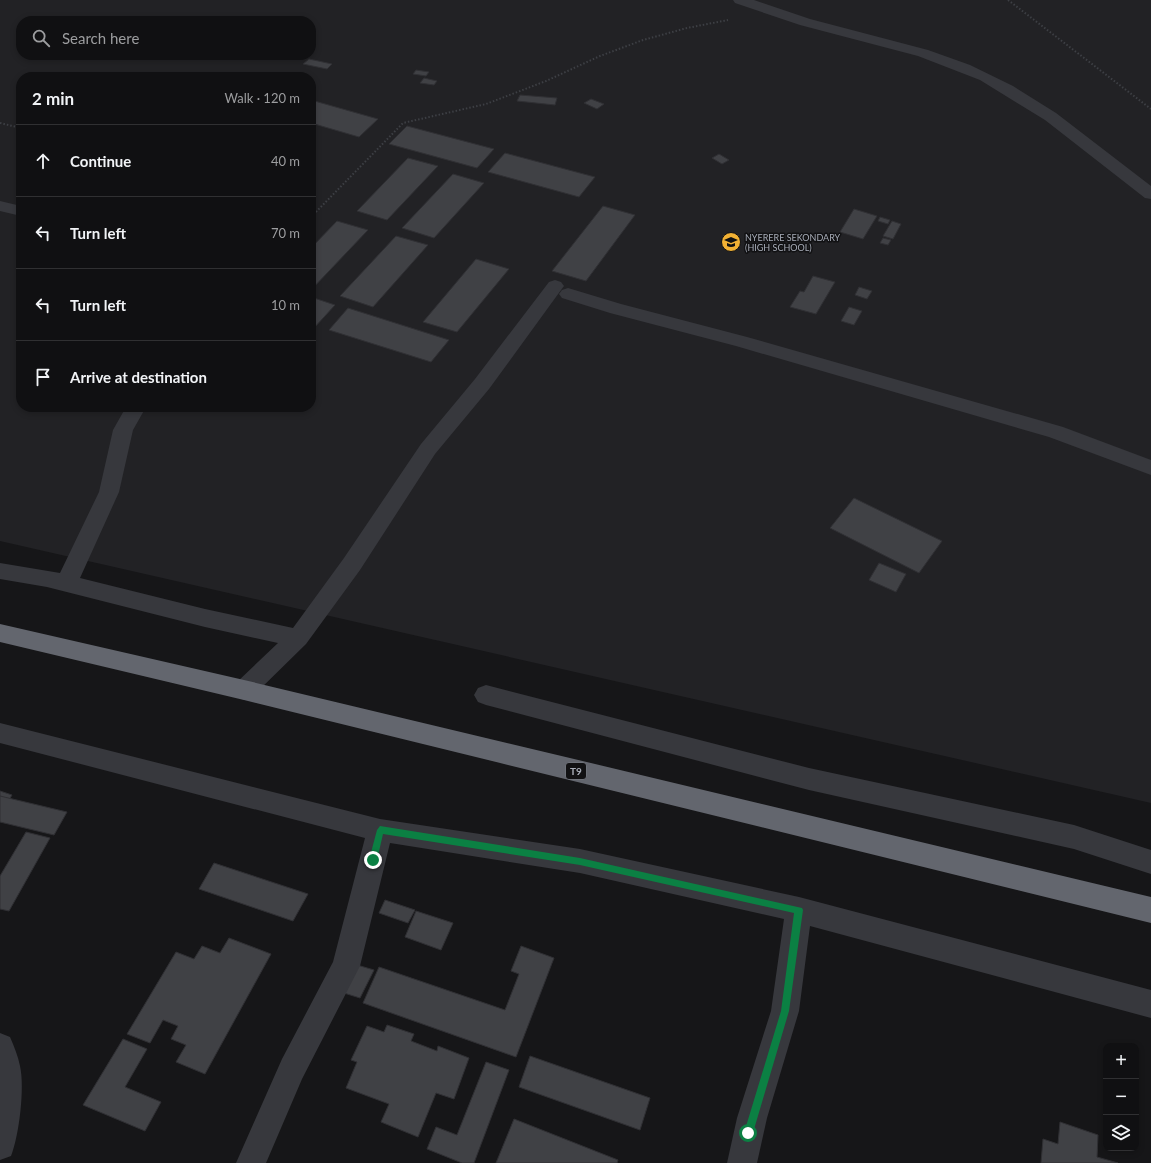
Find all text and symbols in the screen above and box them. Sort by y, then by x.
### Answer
search box [16,16,316,60]
icon: search [30,27,52,49]
text: Search here [62,29,139,47]
text: 2 min [32,88,74,109]
text: Walk · 120 m [224,90,300,106]
icon: ahead [32,150,54,172]
text: Continue [70,152,131,170]
text: 40 m [271,153,300,169]
icon: left [32,222,54,244]
text: Turn left [70,224,126,242]
text: 70 m [271,225,300,241]
school or university icon: NYERERE SEKONDARY (HIGH SCHOOL) [720,231,742,253]
place label: NYERERE SEKONDARY (HIGH SCHOOL) [745,232,841,253]
icon: left [32,294,54,316]
text: Turn left [70,296,126,314]
text: 10 m [271,297,300,313]
icon: arrive [32,366,54,388]
text: Arrive at destination [70,368,207,386]
road number: T9 [566,763,586,779]
route end [364,851,382,869]
map controls [1103,1043,1139,1151]
button: + [1103,1043,1139,1079]
button: − [1103,1079,1139,1115]
button: layers [1103,1115,1139,1151]
route start [739,1124,757,1142]

